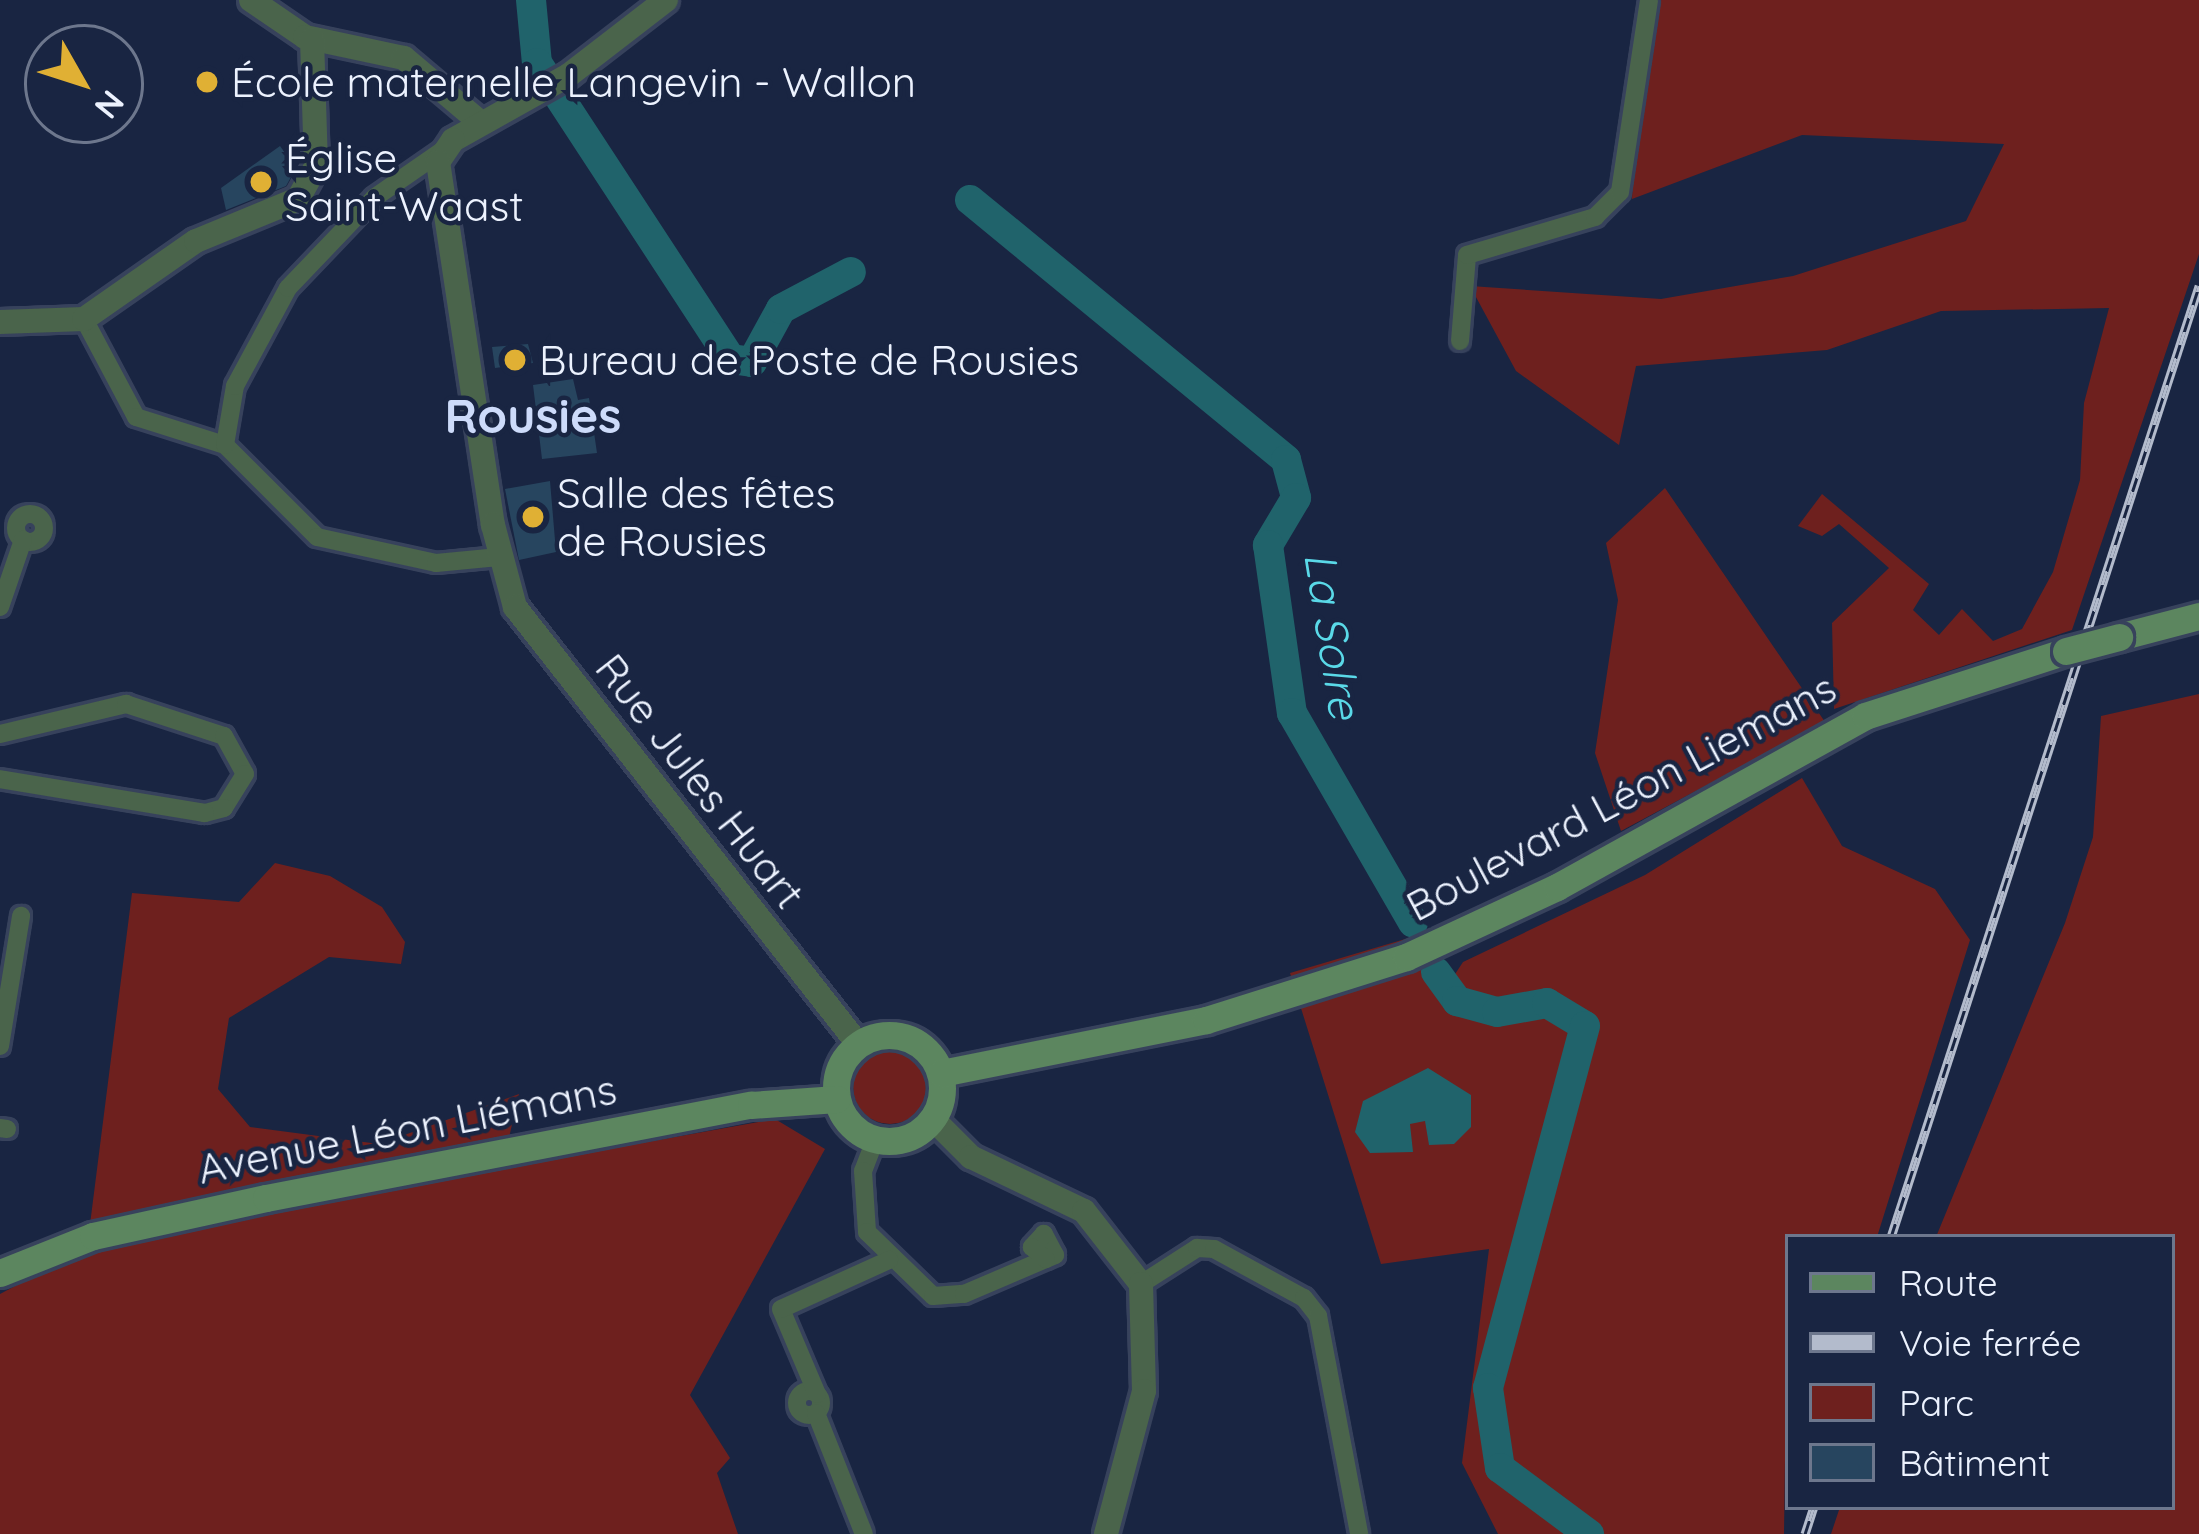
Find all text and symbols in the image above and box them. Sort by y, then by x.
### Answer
north arrow [24,24,144,144]
place label: École maternelle Langevin - Wallon [231,57,916,107]
marker: École maternelle Langevin - Wallon [194,69,220,95]
text: N [86,83,134,127]
place label: Église Saint-Waast [285,133,523,231]
marker: Église Saint-Waast [248,169,274,195]
place label: Bureau de Poste de Rousies [539,335,1079,385]
marker: Bureau de Poste de Rousies [502,347,528,373]
district label: Rousies [445,387,621,445]
place label: Salle des fêtes de Rousies [557,468,835,566]
marker: Salle des fêtes de Rousies [520,504,546,530]
water label: La Solre [1293,548,1373,722]
street label: Rue Jules Huart [585,644,815,918]
street label: Boulevard Léon Liemans [1398,662,1844,932]
street label: Avenue Léon Liémans [194,1064,620,1194]
legend [1785,1234,2175,1510]
text: Route [1899,1260,1998,1305]
text: Voie ferrée [1899,1320,2081,1365]
text: Parc [1899,1380,1974,1425]
text: Bâtiment [1899,1440,2050,1485]

